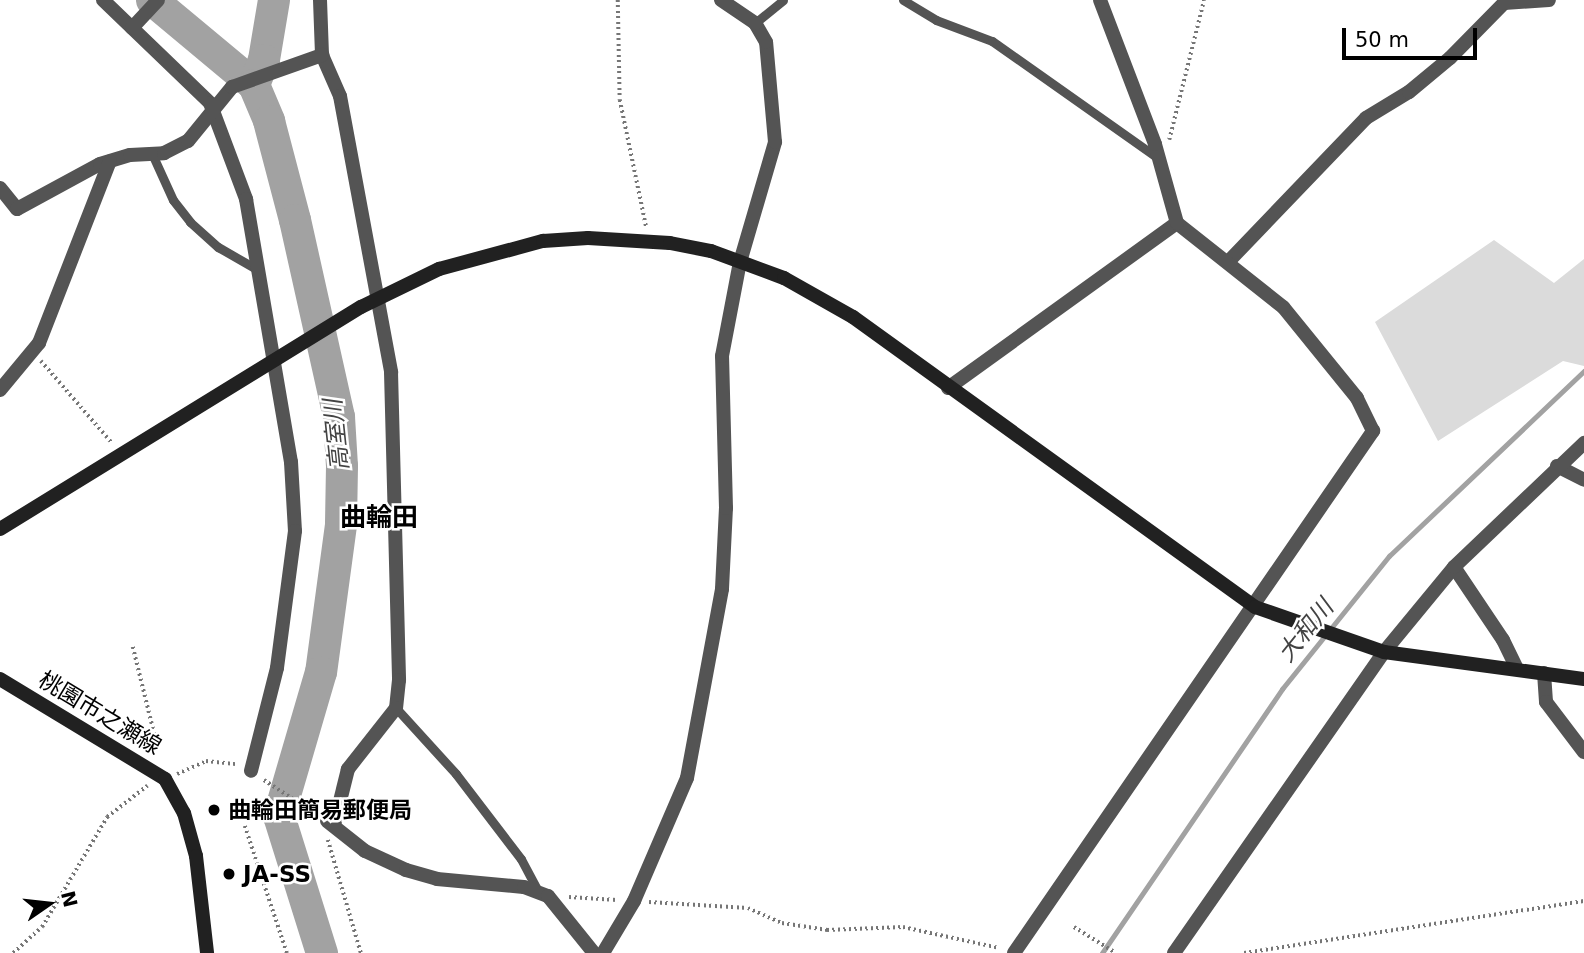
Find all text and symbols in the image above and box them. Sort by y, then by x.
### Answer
scale bar [1346,14,1481,58]
text: 50 m [1355,28,1409,52]
water label: 高室川 [319,398,355,472]
district label: 曲輪田 [340,502,418,534]
water label: 大和川 [1272,594,1340,668]
street label: 桃園市之瀬線 [34,666,166,760]
place label: 曲輪田簡易郵便局 [228,796,412,824]
marker: 曲輪田簡易郵便局 [206,802,222,818]
place label: JA-SS [243,860,311,888]
marker: JA-SS [221,866,237,882]
north arrow [14,869,84,939]
text: N [57,889,82,909]

